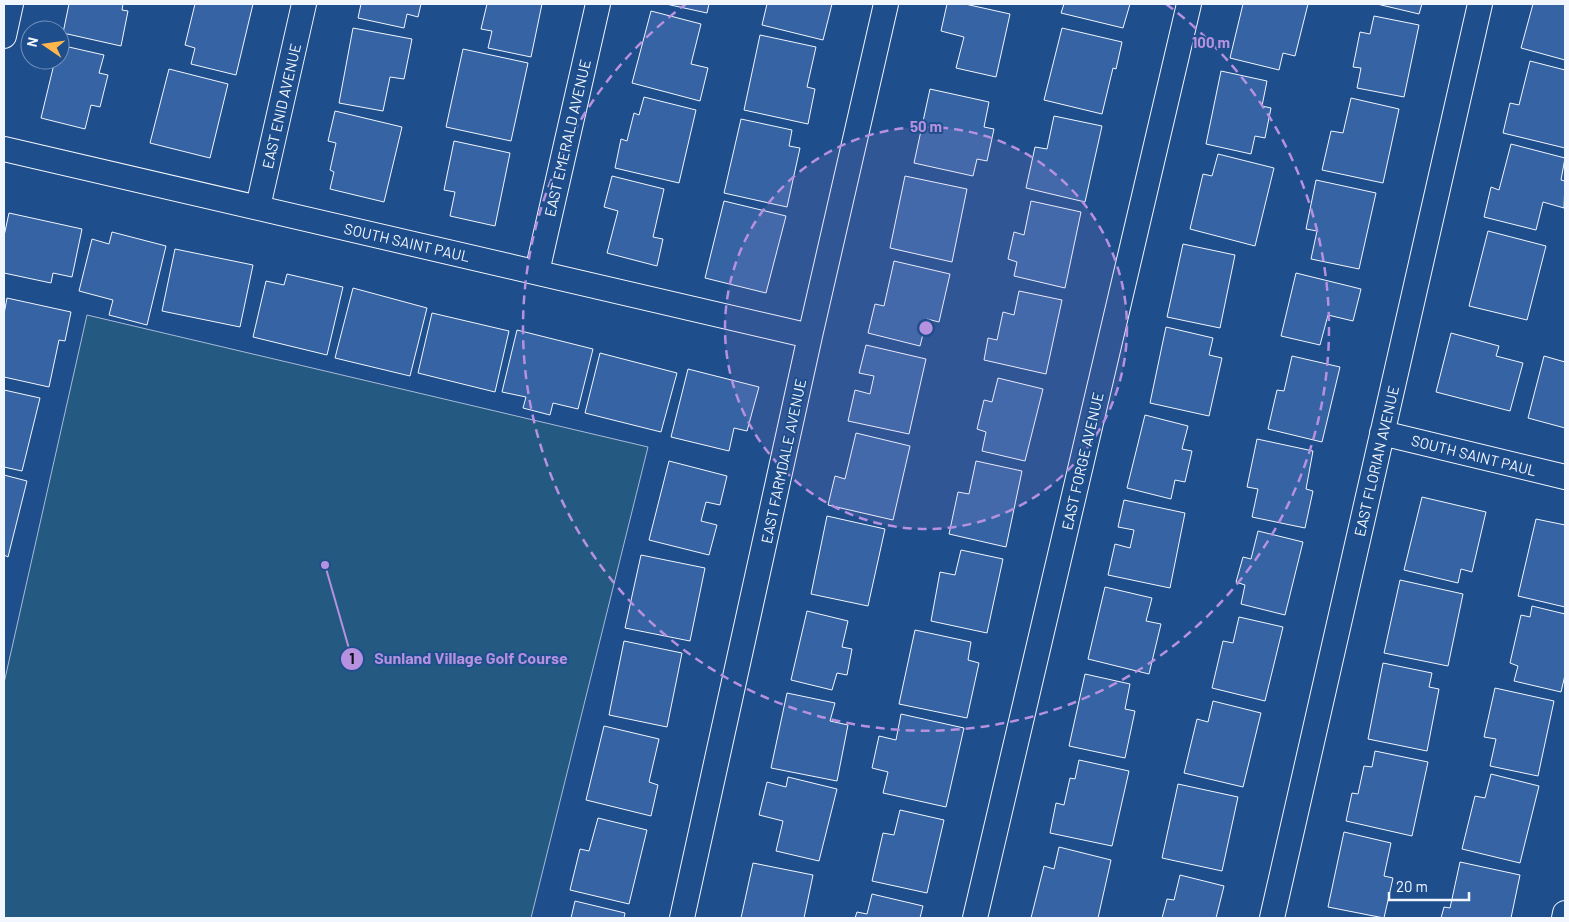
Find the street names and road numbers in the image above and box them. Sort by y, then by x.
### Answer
street label: EAST ENID AVENUE [258,42,304,170]
street label: EAST EMERALD AVENUE [540,57,594,219]
street label: SOUTH SAINT PAUL [342,219,472,265]
street label: EAST FARMDALE AVENUE [757,377,809,545]
street label: EAST FLORIAN AVENUE [1350,384,1402,538]
street label: EAST FORGE AVENUE [1057,390,1107,532]
street label: SOUTH SAINT PAUL [1410,431,1538,479]

